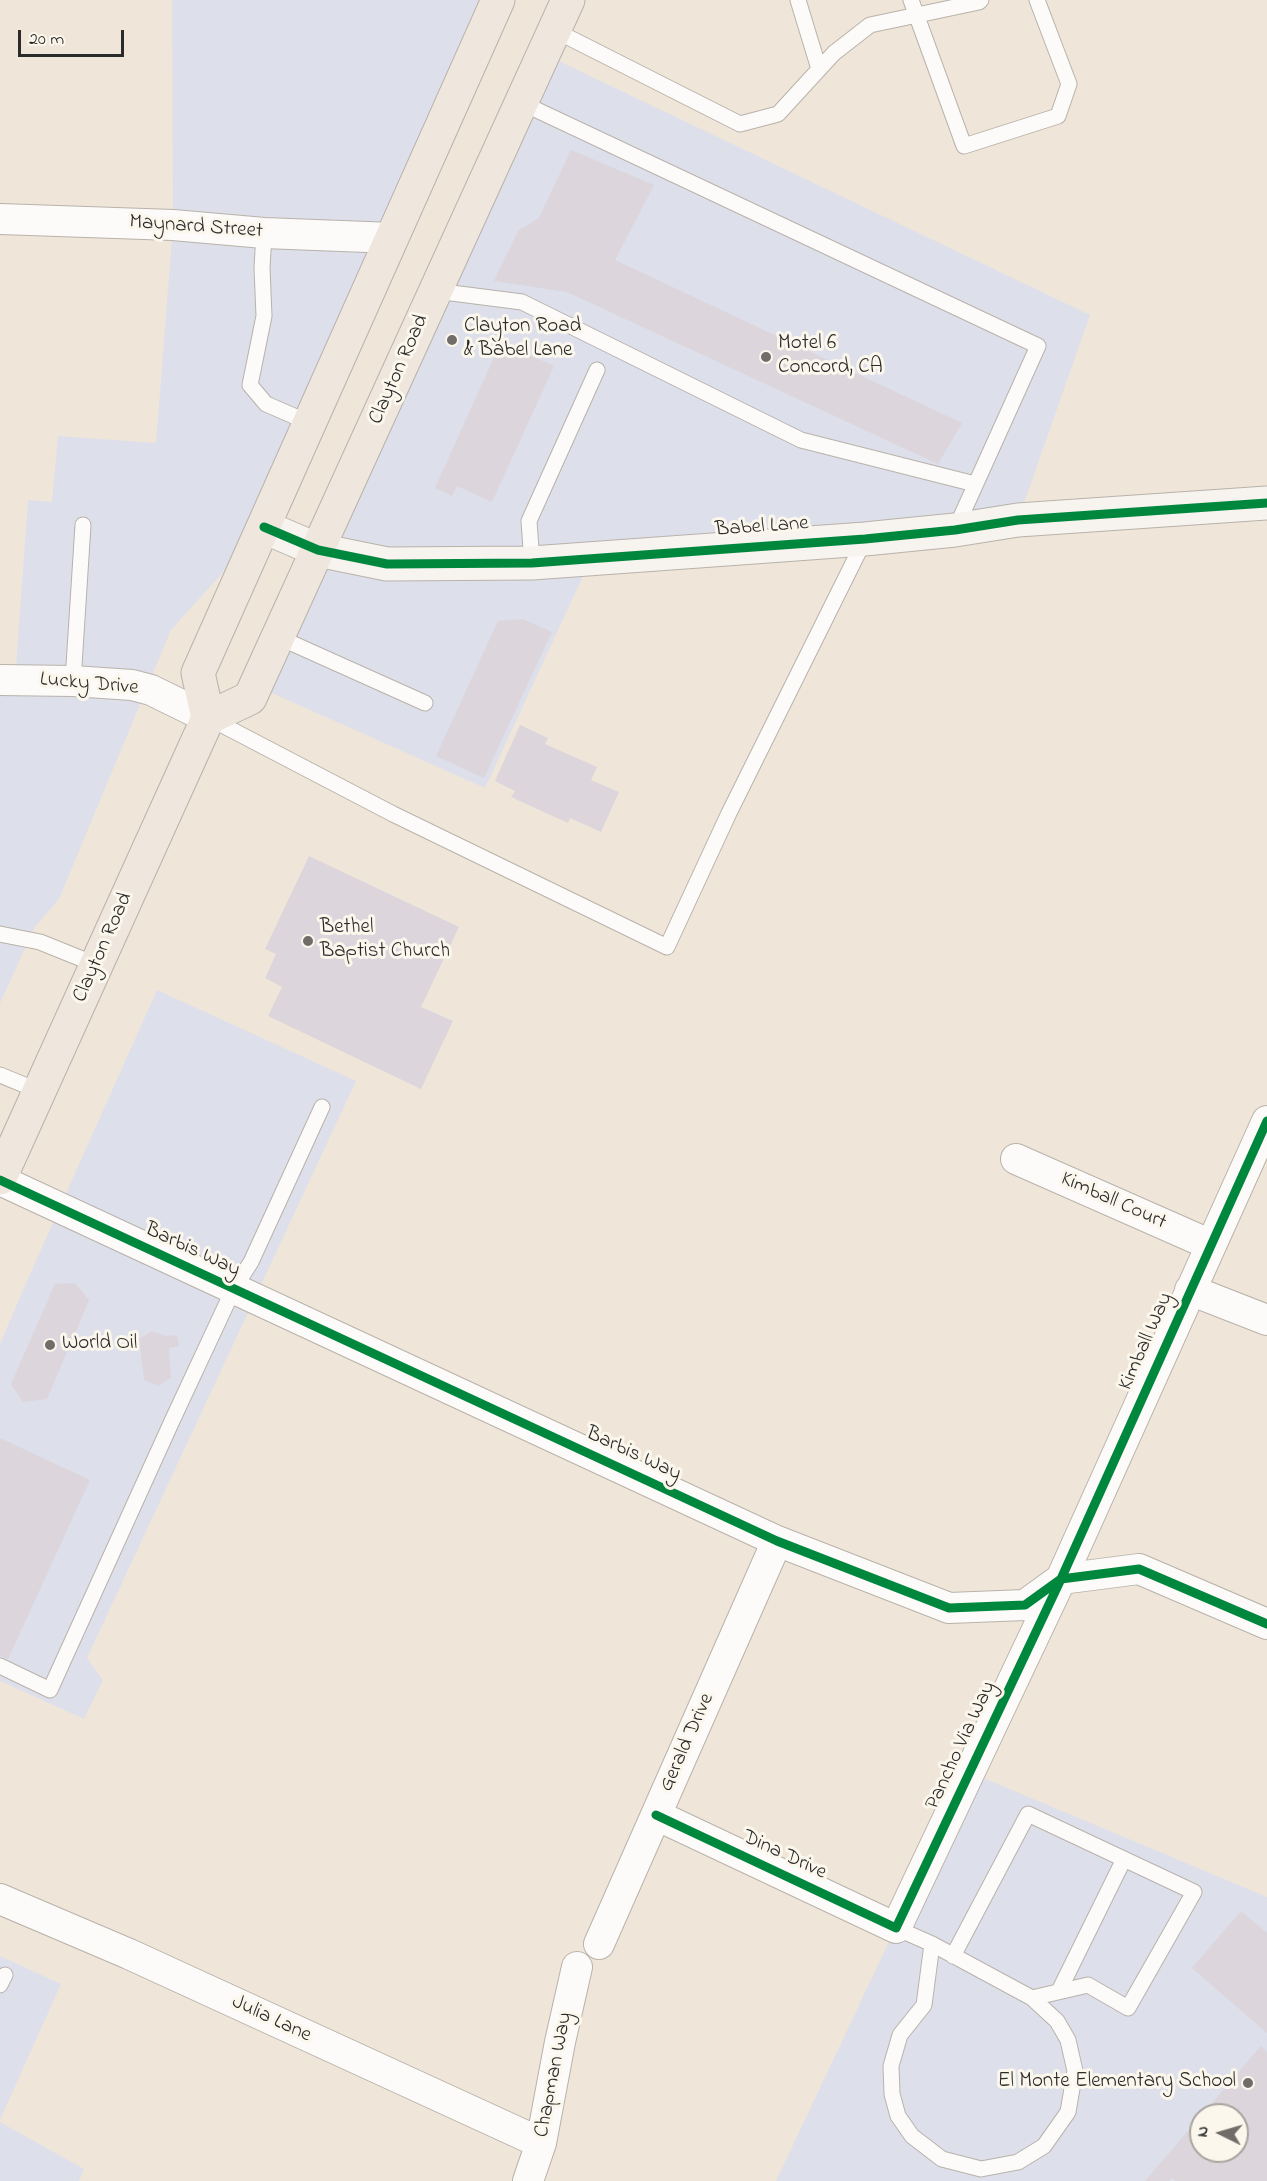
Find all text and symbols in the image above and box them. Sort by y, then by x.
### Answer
scale bar [21,18,128,56]
text: 20 m [29,27,64,53]
street label: Maynard Street [128,211,264,245]
street label: Clayton Road [365,311,435,429]
place label: Clayton Road & Babel Lane [464,315,581,365]
place label: Motel 6 Concord, CA [778,332,883,382]
marker: Clayton Road & Babel Lane [445,333,459,347]
marker: Motel 6 Concord, CA [759,350,773,364]
street label: Babel Lane [714,512,810,544]
street label: Lucky Drive [39,668,139,702]
street label: Clayton Road [69,889,139,1007]
place label: Bethel Baptist Church [320,916,450,966]
marker: Bethel Baptist Church [301,934,315,948]
street label: Kimball Court [1056,1168,1170,1236]
street label: Barbis Way [140,1218,244,1284]
street label: Kimball Way [1114,1289,1180,1395]
place label: World Oil [62,1332,137,1358]
marker: World Oil [43,1338,57,1352]
street label: Barbis Way [581,1422,685,1488]
street label: Pancho Via Way [921,1678,1003,1814]
street label: Gerald Drive [655,1690,721,1796]
street label: Dina Drive [738,1826,830,1886]
street label: Julia Lane [227,1991,315,2049]
street label: Chapman Way [531,2010,579,2140]
place label: El Monte Elementary School [998,2070,1236,2096]
marker: El Monte Elementary School [1241,2076,1255,2090]
north arrow [1189,2103,1249,2163]
text: N [1191,2125,1215,2138]

